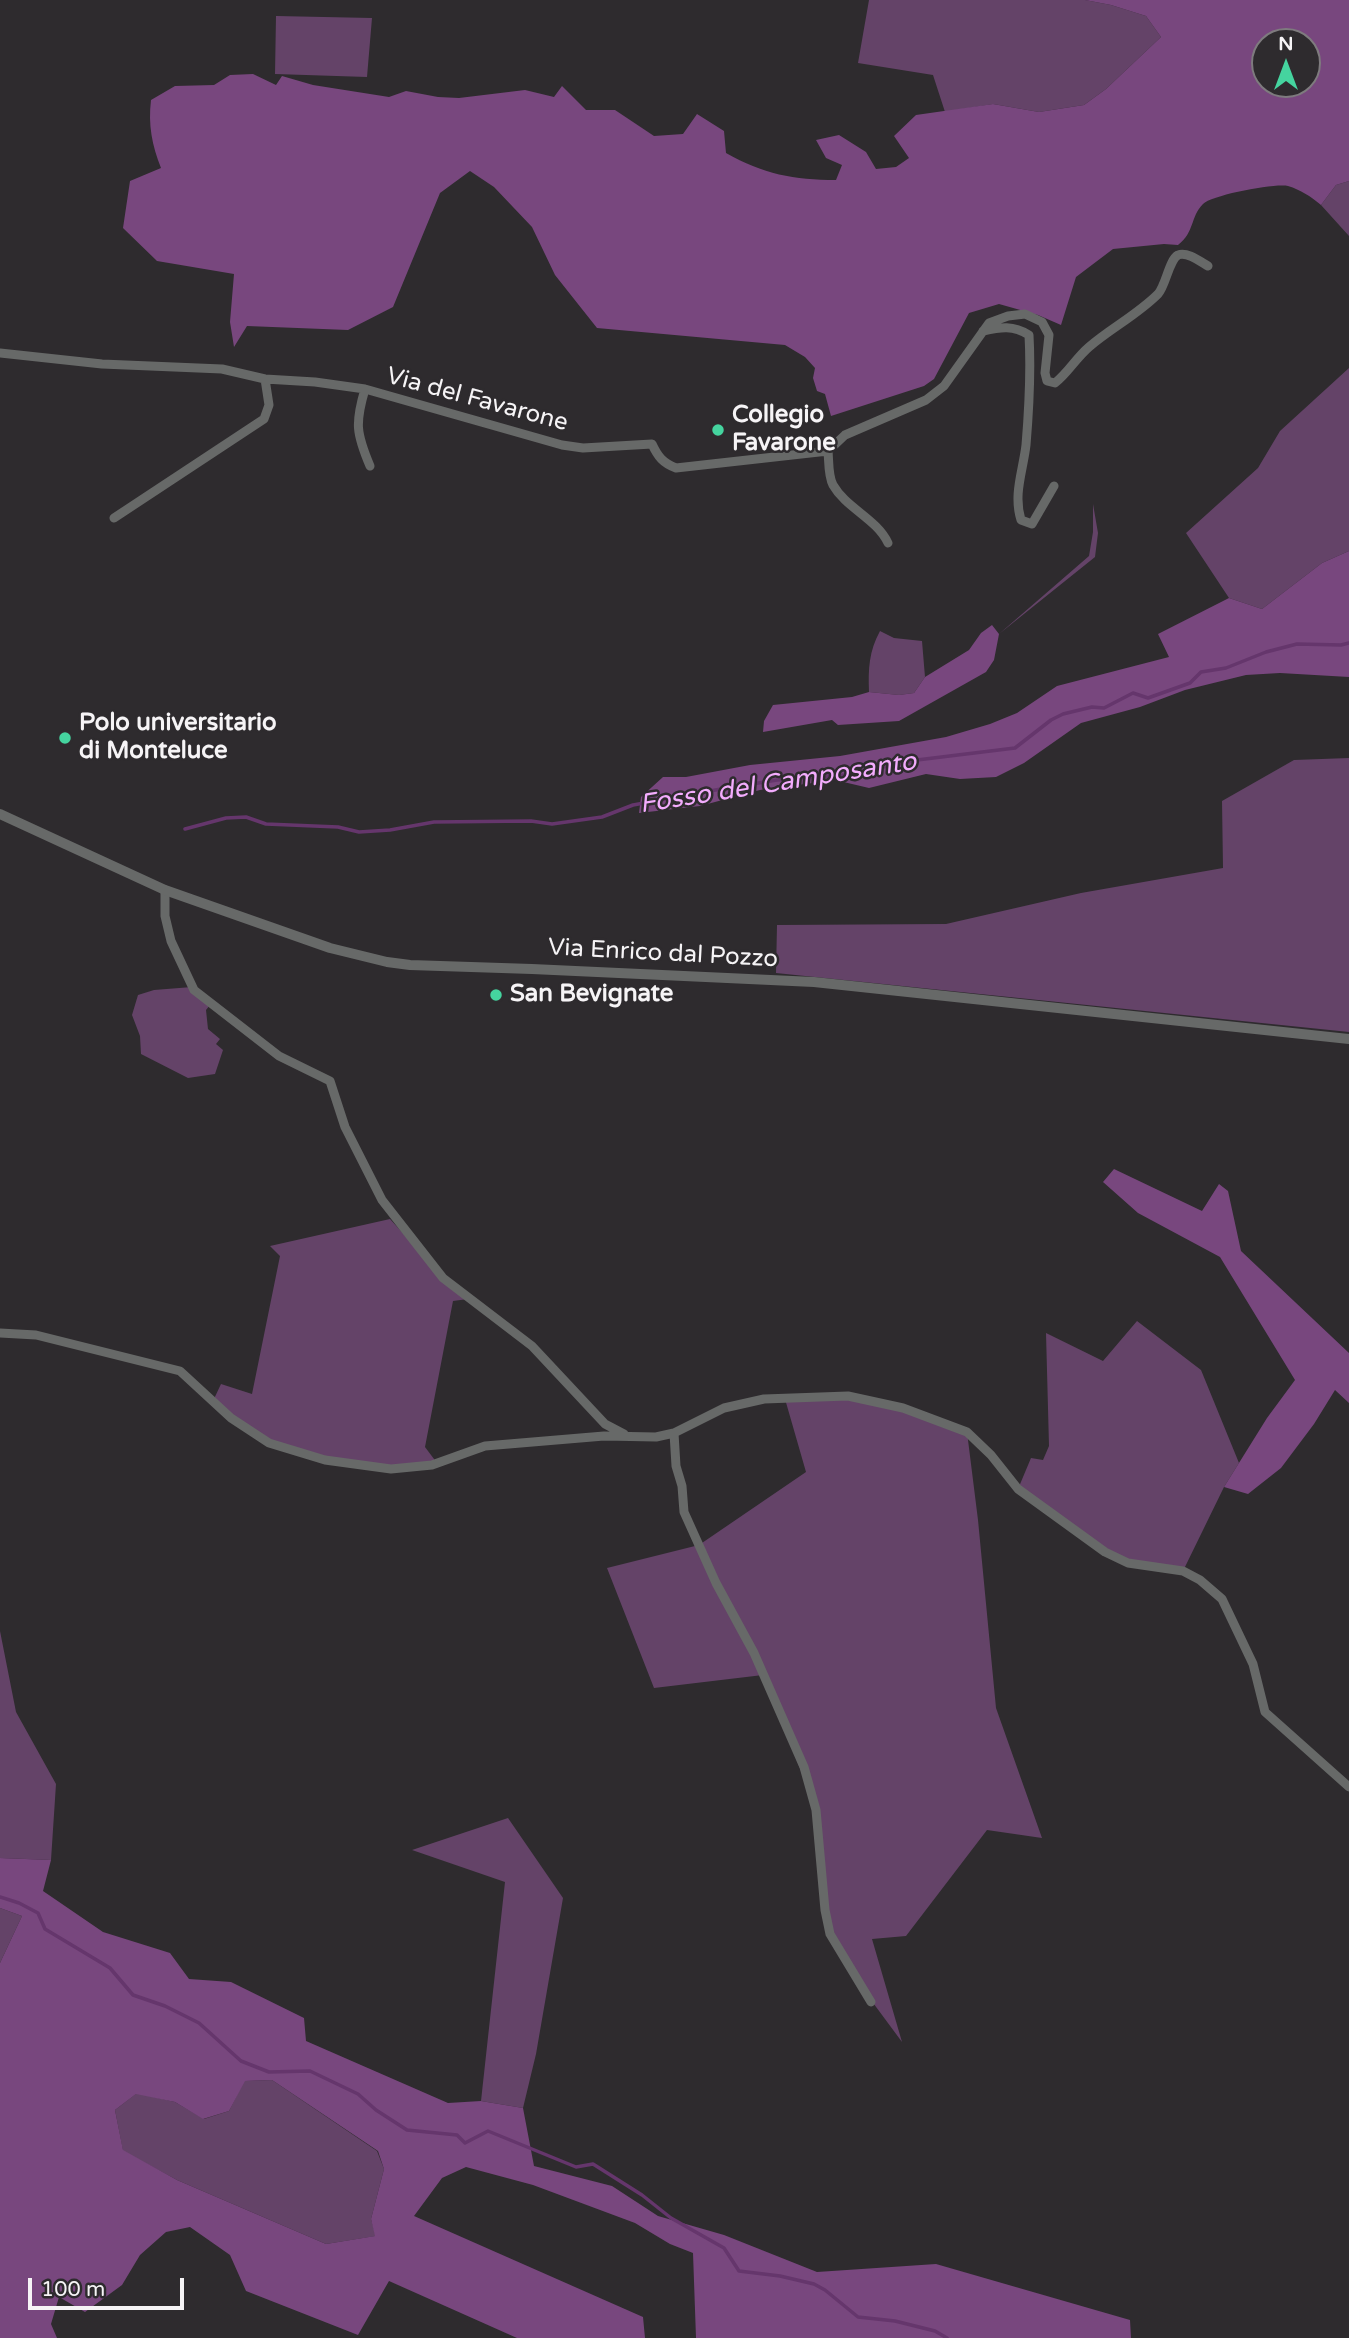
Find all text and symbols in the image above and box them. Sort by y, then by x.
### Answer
north arrow [1251,28,1321,98]
text: N [1278,33,1294,55]
street label: Via del Favarone [383,362,571,438]
place label: Collegio Favarone [732,402,836,458]
marker: Collegio Favarone [710,422,726,438]
place label: Polo universitario di Monteluce [79,710,277,766]
marker: Polo universitario di Monteluce [57,730,73,746]
water label: Fosso del Camposanto [638,747,918,821]
street label: Via Enrico dal Pozzo [547,934,779,974]
place label: San Bevignate [510,981,673,1009]
marker: San Bevignate [488,987,504,1003]
scale bar [32,2264,187,2308]
text: 100 m [41,2277,105,2302]

